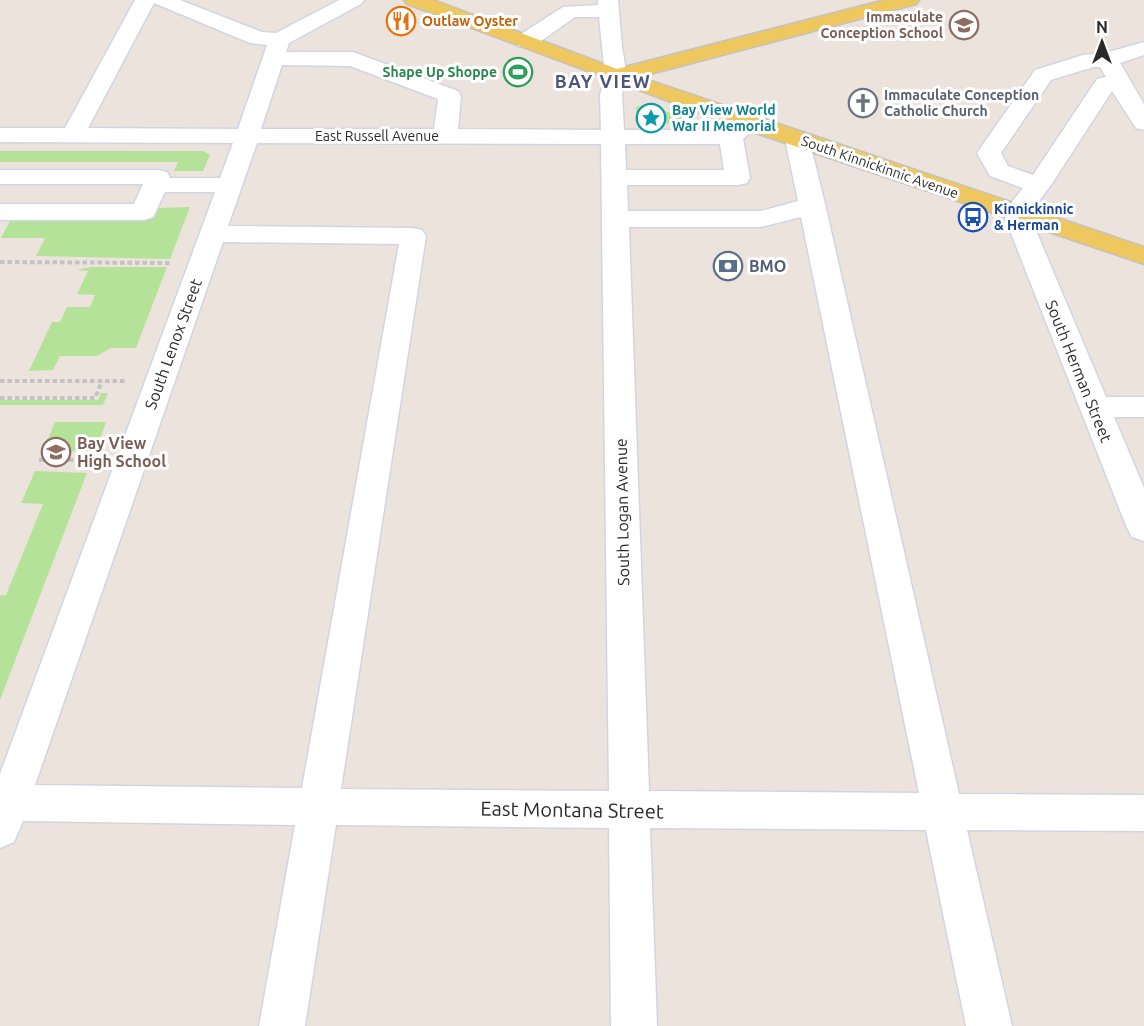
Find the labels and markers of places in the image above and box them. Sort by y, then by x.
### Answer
restaurant icon: Outlaw Oyster [385,5,417,37]
place label: Immaculate Conception School [821,9,943,41]
school or university icon: Immaculate Conception School [948,9,980,41]
place label: Outlaw Oyster [422,13,518,29]
sports icon: Shape Up Shoppe [502,56,534,88]
place label: Shape Up Shoppe [383,64,497,80]
church icon: Immaculate Conception Catholic Church [847,87,879,119]
place label: Immaculate Conception Catholic Church [884,87,1039,119]
place icon: Bay View World War II Memorial [635,102,667,134]
place label: Bay View World War II Memorial [672,102,776,134]
bus stop icon: Kinnickinnic & Herman [957,201,989,233]
place label: Kinnickinnic & Herman [994,201,1074,233]
bank icon: BMO [712,250,744,282]
place label: BMO [749,257,786,275]
place label: Bay View High School [77,434,166,470]
school or university icon: Bay View High School [40,436,72,468]

